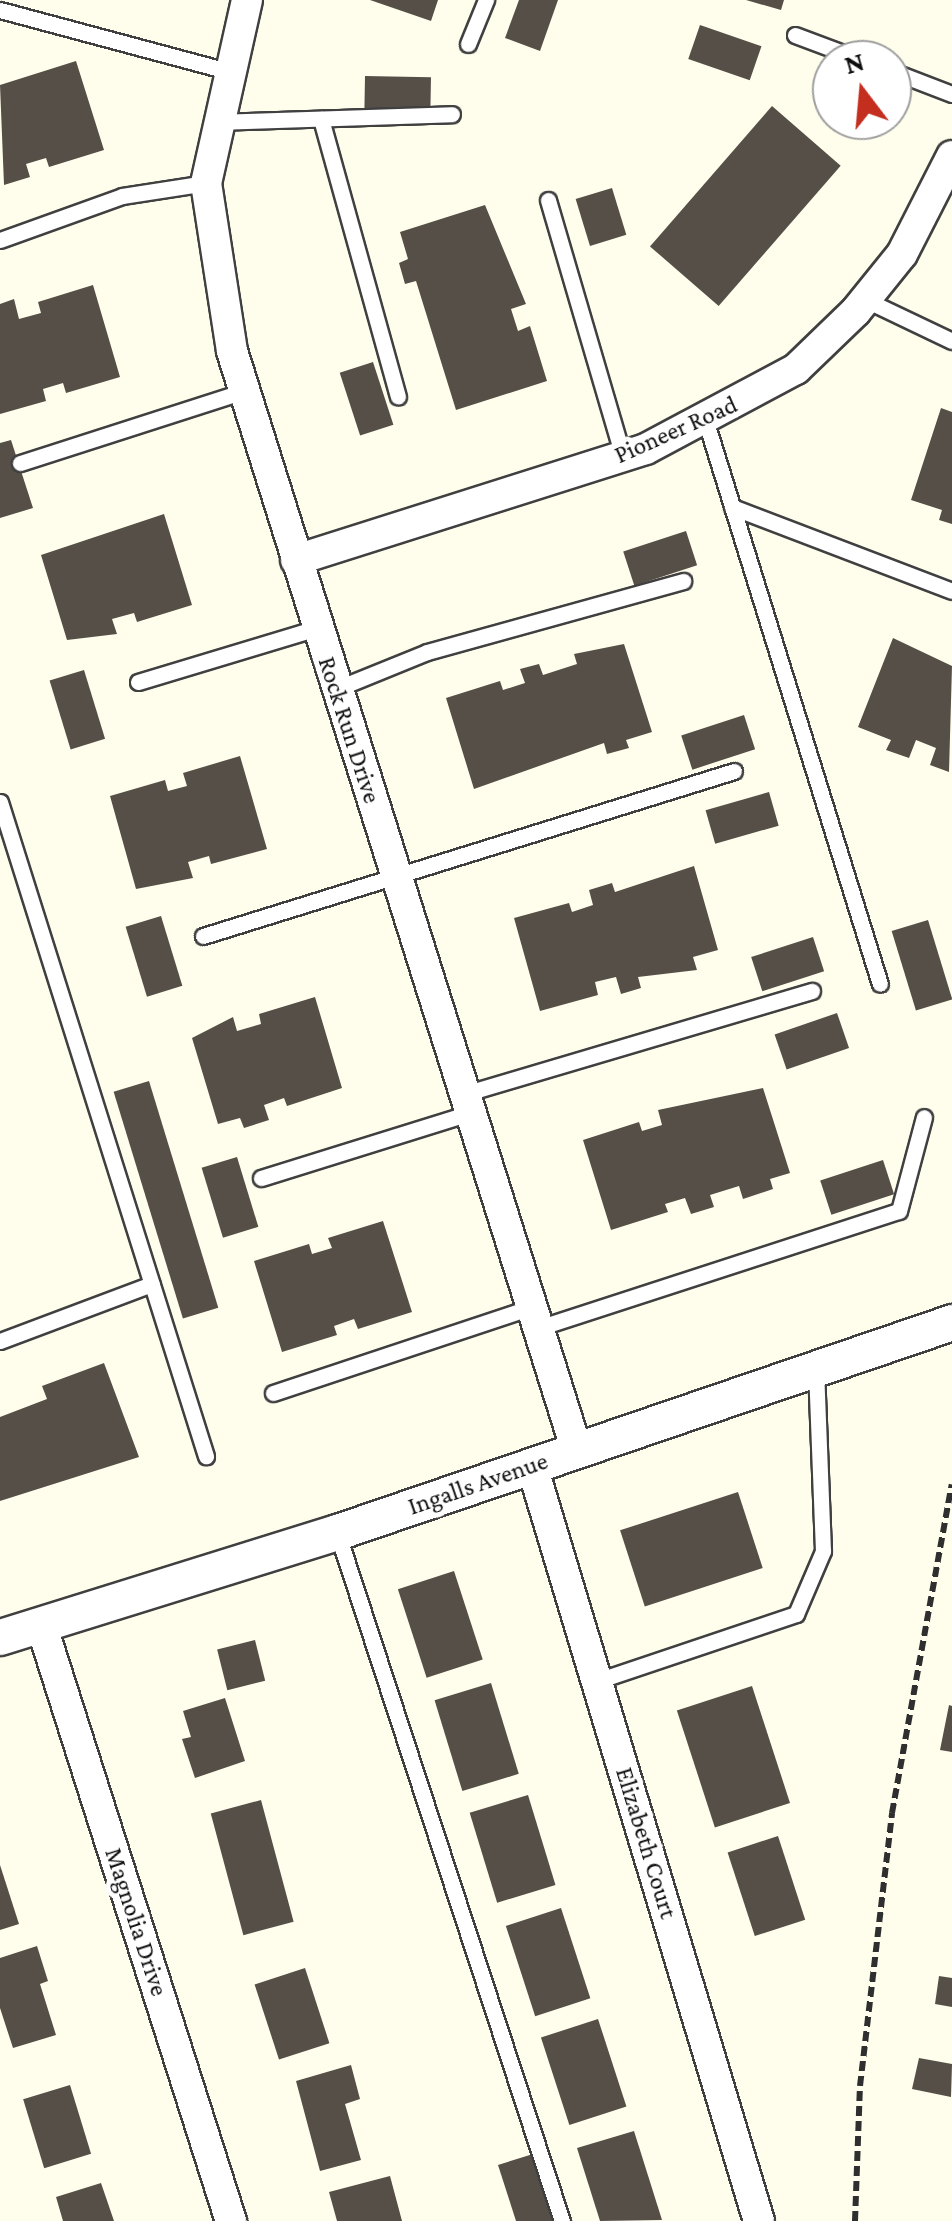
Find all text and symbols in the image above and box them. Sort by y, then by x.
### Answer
north arrow [812,40,912,140]
text: N [841,45,868,80]
street label: Pioneer Road [610,390,742,470]
street label: Rock Run Drive [311,653,387,807]
street label: Ingalls Avenue [404,1446,552,1522]
street label: Elizabeth Court [609,1764,683,1922]
street label: Magnolia Drive [98,1844,174,2000]

